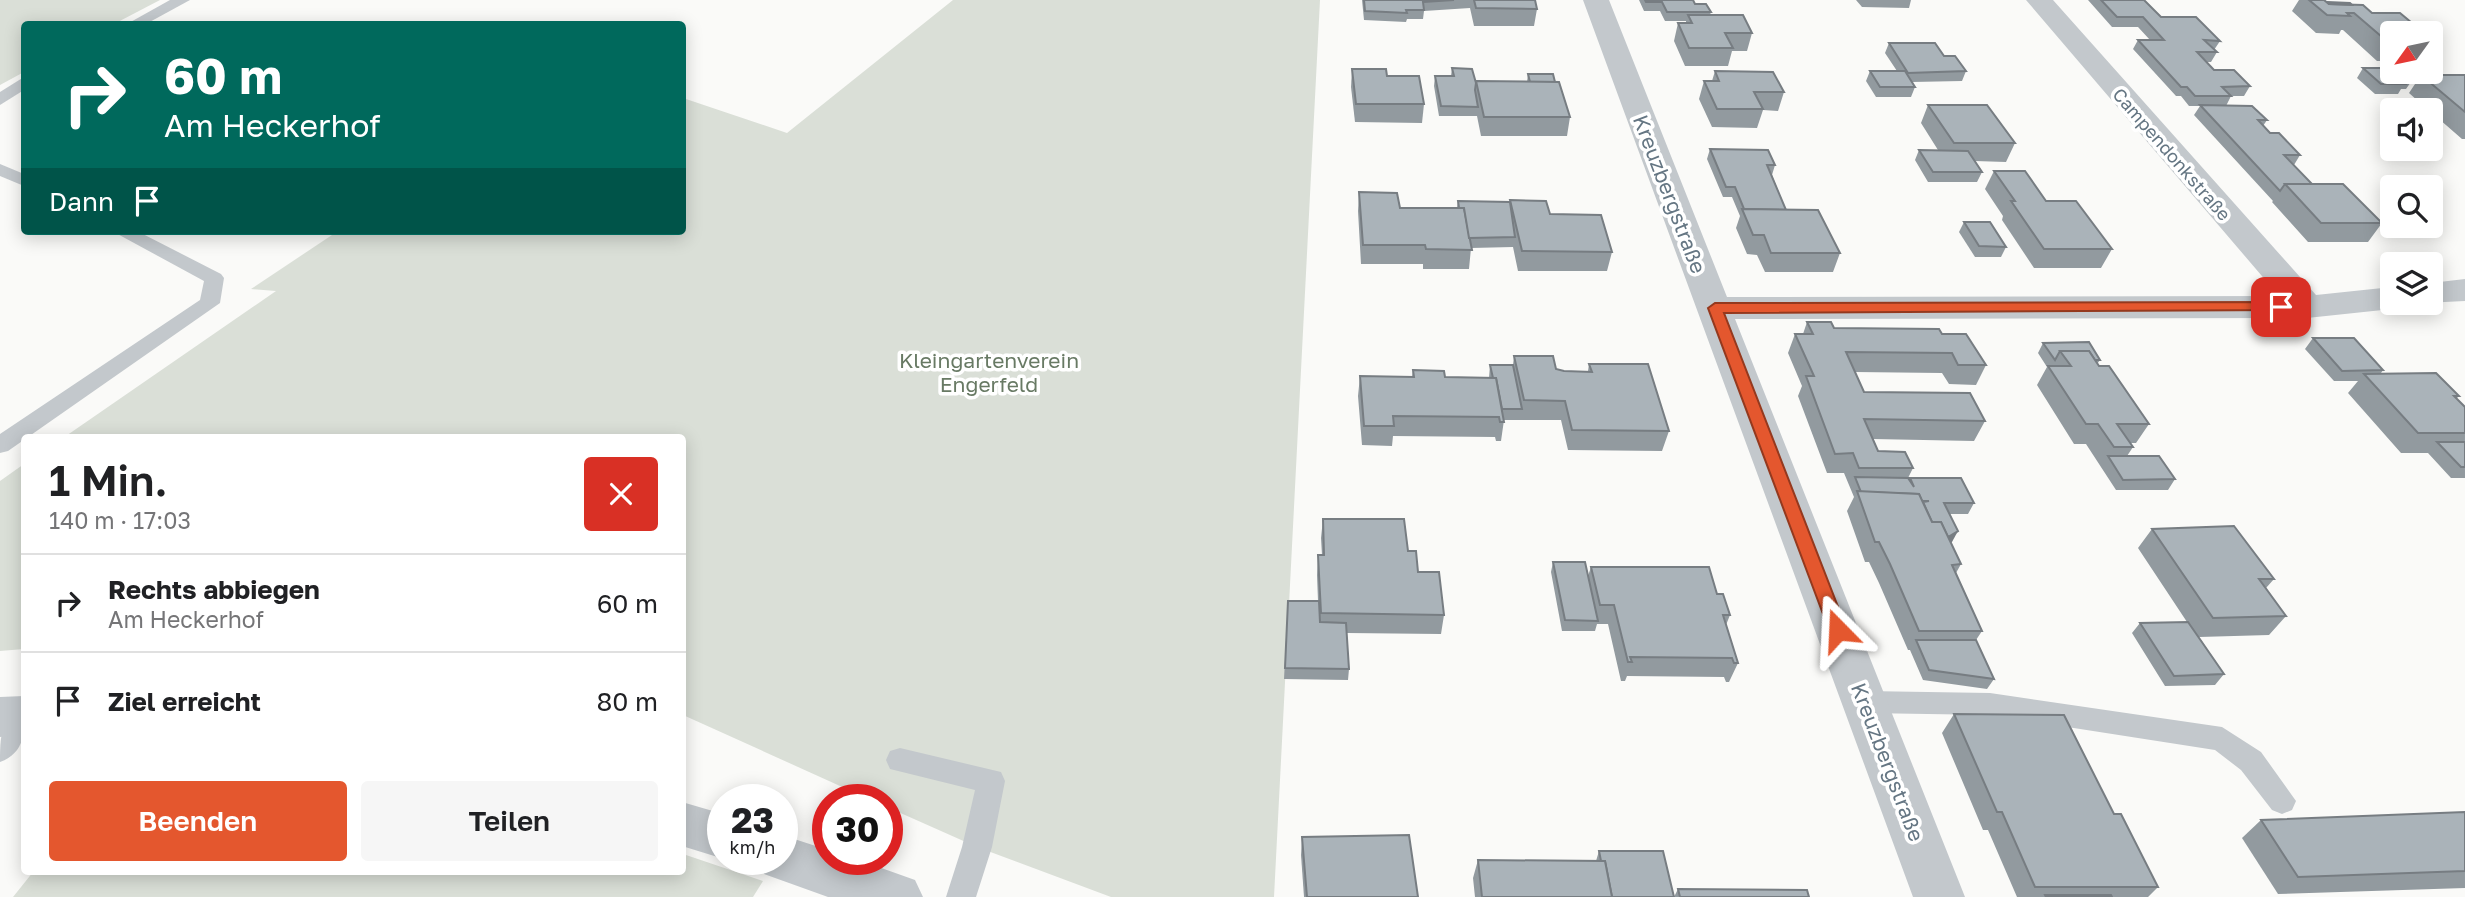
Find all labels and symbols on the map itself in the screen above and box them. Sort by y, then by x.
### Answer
north arrow [2380,21,2443,84]
street label: Campendonkstraße [2108,83,2236,225]
street label: Kreuzbergstraße [1628,111,1712,277]
pin [2251,277,2311,337]
park label: Kleingartenverein Engerfeld [899,347,1079,397]
position arrow [1801,593,1875,667]
street label: Kreuzbergstraße [1846,679,1930,845]
speed limit sign: 30 [812,784,903,875]

